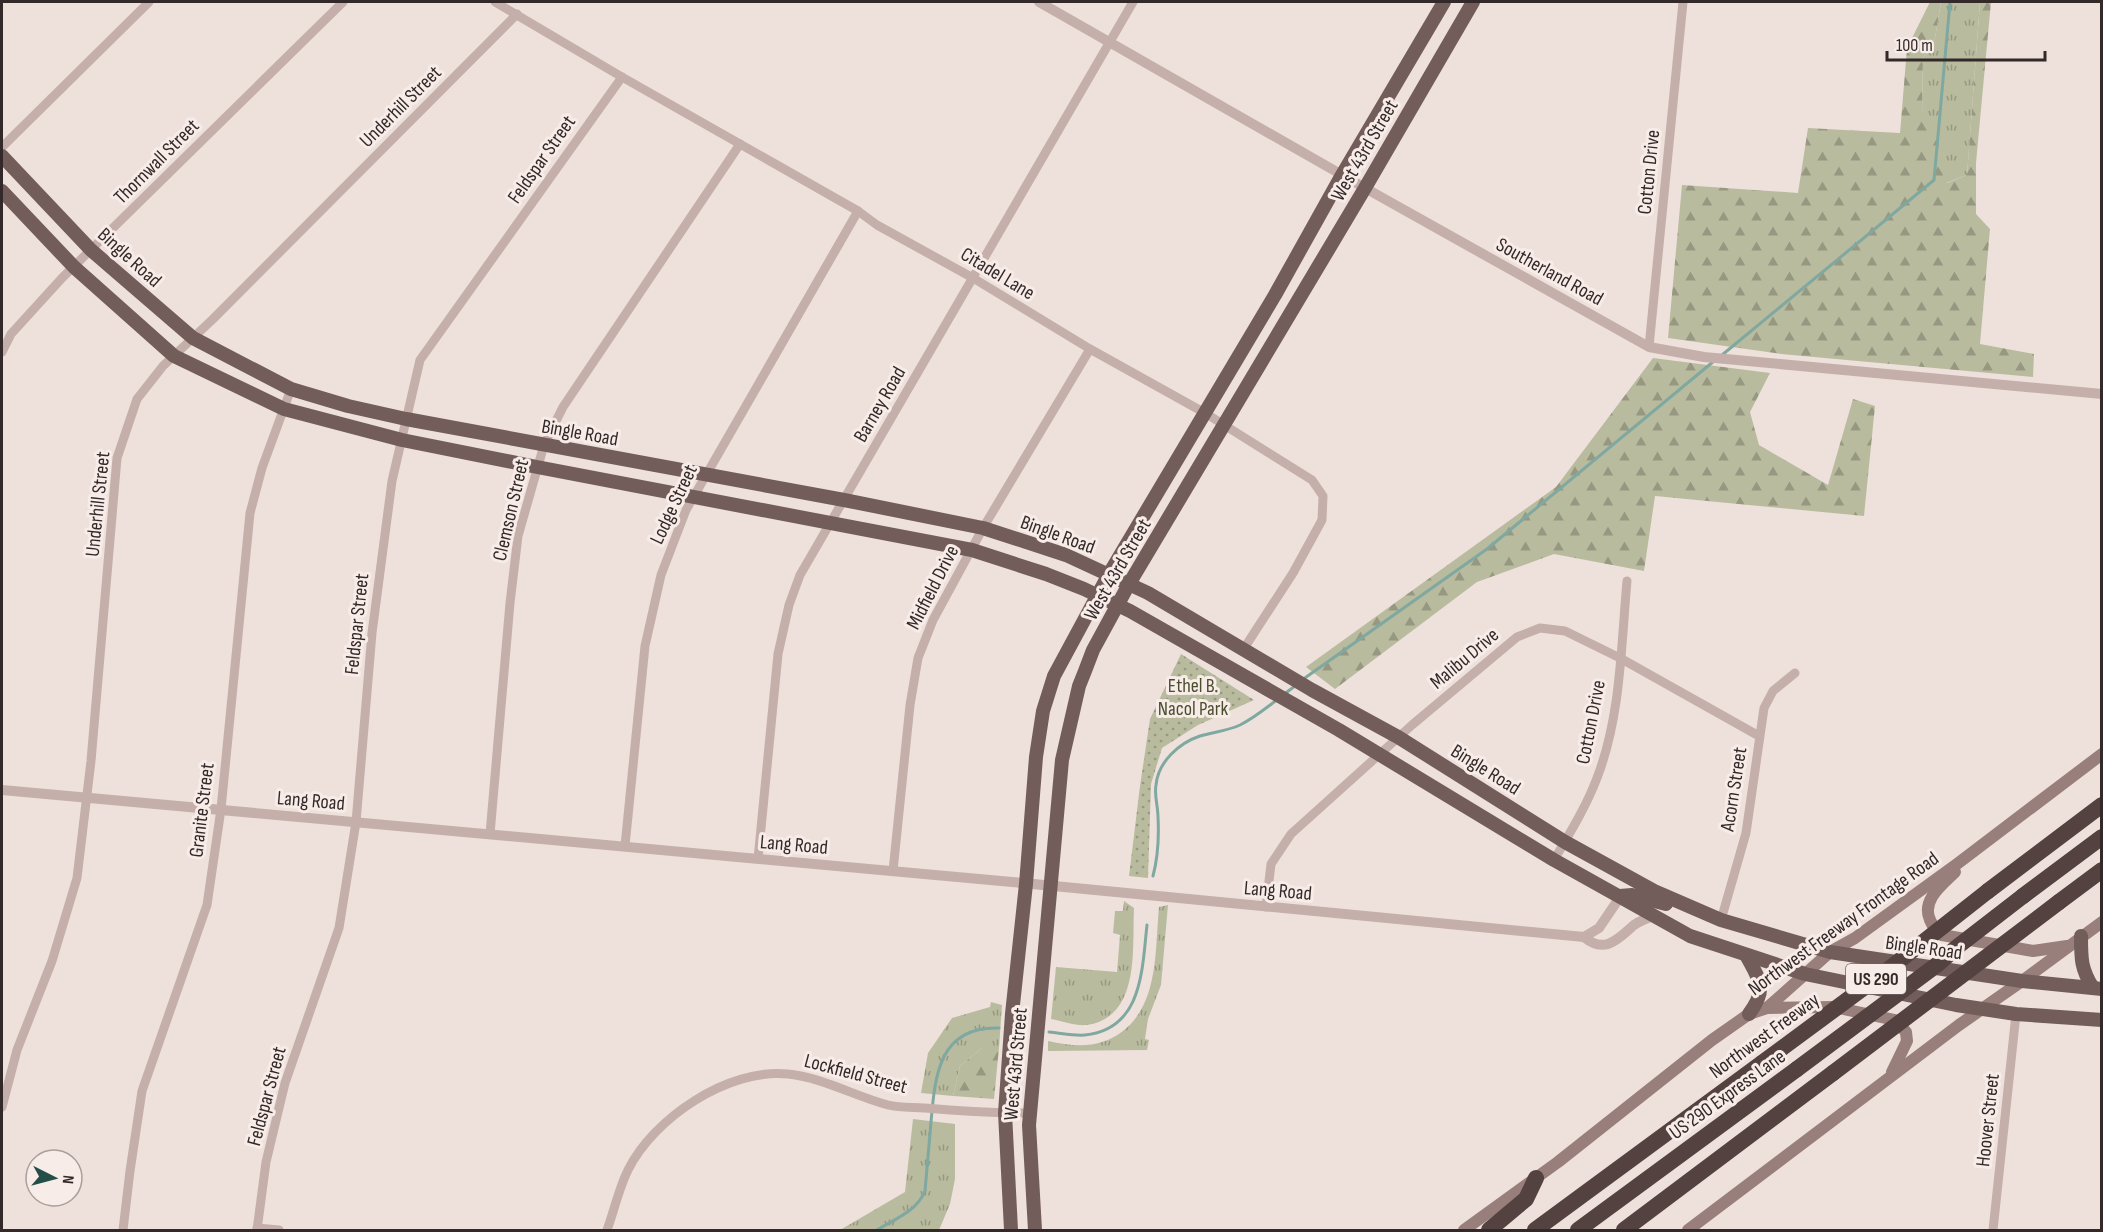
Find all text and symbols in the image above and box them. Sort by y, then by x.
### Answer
scale bar [1887,24,2044,62]
text: 100 m [1896,35,1933,56]
street label: Underhill Street [355,61,447,153]
street label: West 43rd Street [1326,96,1404,205]
street label: Feldspar Street [503,111,581,208]
street label: Thornwall Street [109,114,204,209]
street label: Cotton Drive [1633,129,1665,216]
street label: Bingle Road [93,223,166,293]
street label: Southerland Road [1492,233,1607,311]
street label: Citadel Lane [956,242,1039,305]
street label: Barney Road [849,363,911,446]
street label: Bingle Road [540,414,620,452]
street label: Underhill Street [81,450,115,558]
street label: Clemson Street [488,457,534,563]
street label: Lodge Street [645,461,703,548]
street label: Bingle Road [1017,510,1098,559]
street label: West 43rd Street [1079,515,1157,624]
street label: Midfield Drive [902,542,964,633]
street label: Feldspar Street [340,572,374,676]
street label: Malibu Drive [1425,623,1504,694]
park label: Ethel B. Nacol Park [1158,674,1228,721]
street label: Cotton Drive [1571,678,1611,766]
street label: Bingle Road [1446,739,1525,801]
street label: Acorn Street [1715,745,1752,834]
street label: Granite Street [184,762,220,859]
street label: Lang Road [276,786,346,816]
street label: Lang Road [759,830,829,860]
street label: Northwest Freeway Frontage Road [1744,847,1943,1001]
street label: Lang Road [1243,876,1313,906]
street label: Bingle Road [1884,931,1964,965]
road number: US 290 [1846,964,1906,994]
street label: Northwest Freeway [1705,988,1824,1084]
street label: West 43rd Street [999,1007,1033,1121]
street label: Feldspar Street [242,1044,292,1148]
street label: US 290 Express Lane [1665,1045,1790,1145]
street label: Lockfield Street [802,1049,910,1099]
street label: Hoover Street [1971,1072,2005,1168]
north arrow [24,1148,84,1208]
text: N [58,1174,77,1185]

